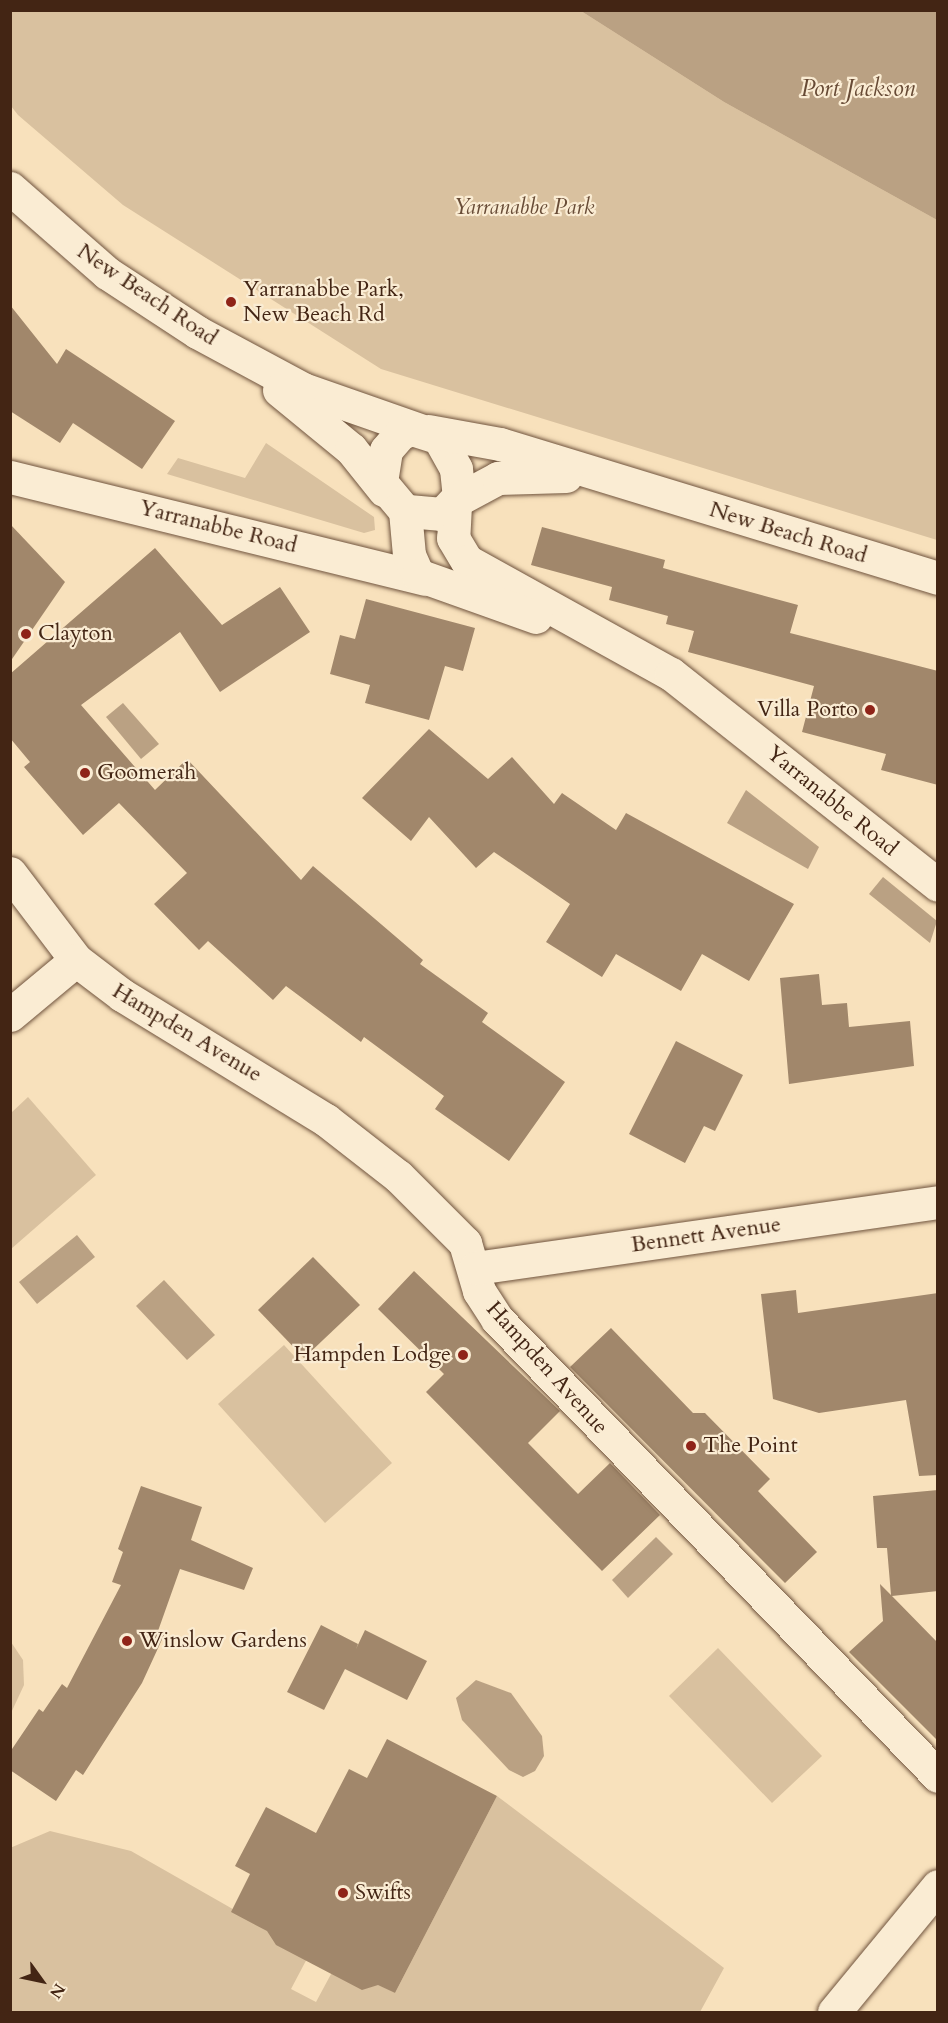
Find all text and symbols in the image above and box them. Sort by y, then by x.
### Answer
water label: Port Jackson [801,75,915,103]
park label: Yarranabbe Park [454,195,594,221]
street label: New Beach Road [72,238,222,352]
place label: Yarranabbe Park, New Beach Rd [243,276,404,328]
marker: Yarranabbe Park, New Beach Rd [224,295,238,309]
street label: Yarranabbe Road [137,495,299,559]
street label: New Beach Road [706,497,870,569]
place label: Clayton [38,621,113,647]
marker: Clayton [19,627,33,641]
place label: Villa Porto [757,697,858,723]
marker: Villa Porto [863,703,877,717]
street label: Yarranabbe Road [761,740,903,862]
place label: Goomerah [97,760,196,786]
marker: Goomerah [78,766,92,780]
street label: Hampden Avenue [107,978,267,1088]
street label: Bennett Avenue [629,1211,783,1259]
street label: Hampden Avenue [480,1296,614,1440]
place label: Hampden Lodge [293,1342,451,1368]
marker: Hampden Lodge [456,1348,470,1362]
place label: The Point [703,1433,798,1459]
marker: The Point [684,1439,698,1453]
place label: Winslow Gardens [139,1628,307,1654]
marker: Winslow Gardens [120,1634,134,1648]
place label: Swifts [355,1880,411,1906]
marker: Swifts [336,1886,350,1900]
north arrow [12,1951,72,2011]
text: N [44,1979,70,2003]

